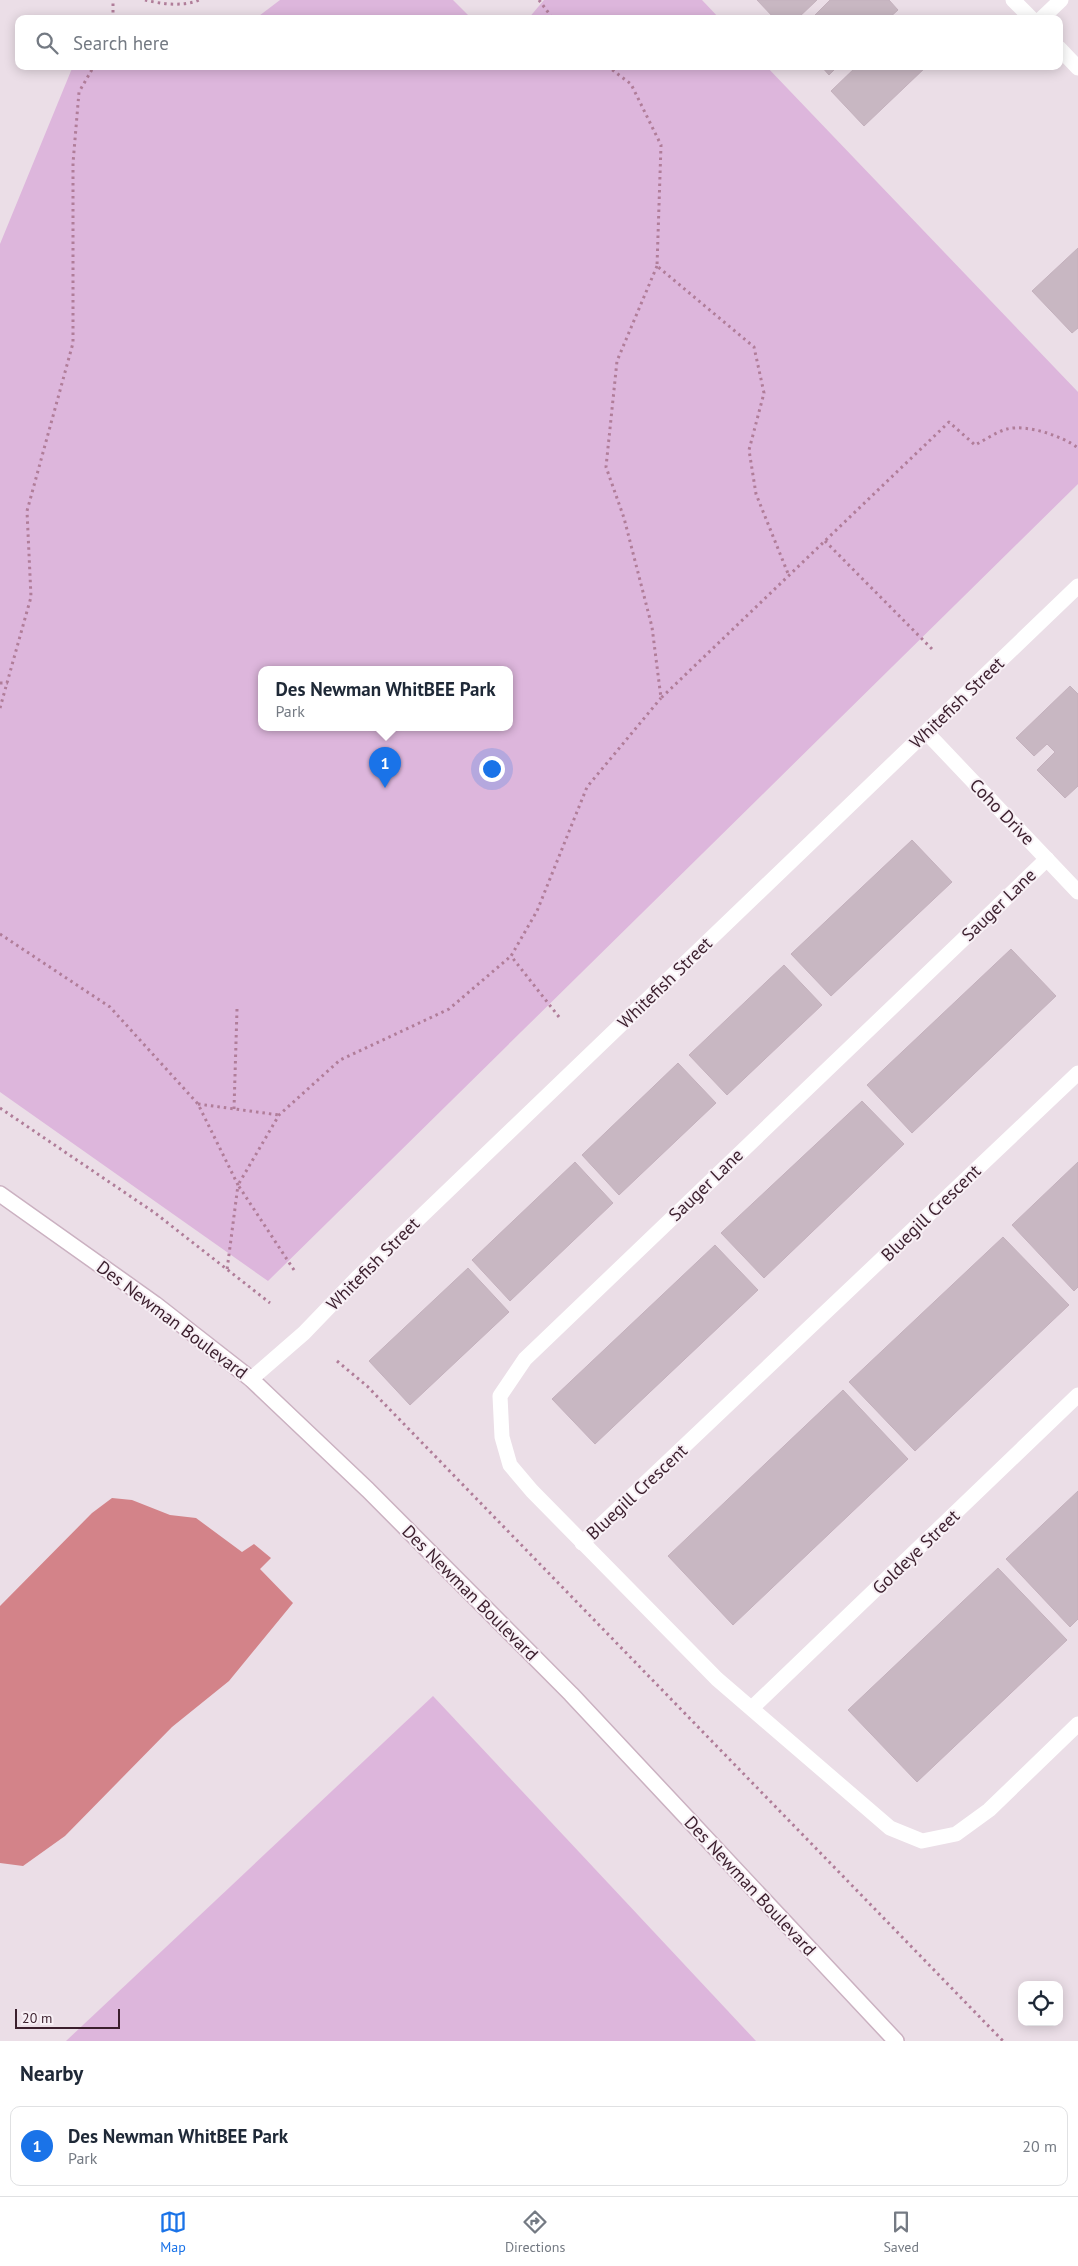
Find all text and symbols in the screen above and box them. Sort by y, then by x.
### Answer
search box [15,15,1063,70]
icon: search [33,29,61,57]
text: Search here [73,31,169,55]
street label: Whitefish Street [905,652,1009,753]
popup [258,666,513,731]
text: Des Newman WhitBEE Park [275,677,496,701]
text: Park [275,701,305,721]
pin: 1 [369,747,401,788]
your location [479,756,505,782]
street label: Coho Drive [965,773,1040,850]
street label: Sauger Lane [957,863,1041,946]
street label: Whitefish Street [613,932,717,1033]
street label: Sauger Lane [664,1143,748,1226]
street label: Bluegill Crescent [876,1159,985,1266]
street label: Whitefish Street [321,1212,424,1315]
street label: Des Newman Boulevard [92,1255,252,1384]
street label: Bluegill Crescent [581,1439,692,1544]
street label: Goldeye Street [867,1504,964,1599]
street label: Des Newman Boulevard [397,1520,543,1666]
street label: Des Newman Boulevard [680,1811,821,1960]
map controls [1018,1981,1063,2026]
button: locate [1018,1981,1063,2026]
scale bar [15,2006,120,2029]
text: 20 m [22,2009,52,2027]
text: Nearby [20,2060,83,2087]
text: Des Newman WhitBEE Park [68,2124,288,2148]
text: 1 [32,2136,42,2156]
text: 20 m [1022,2136,1057,2156]
text: Park [68,2148,97,2168]
tab: Map [159,2208,187,2256]
tab: Directions [505,2208,565,2256]
tab: Saved [883,2208,919,2256]

